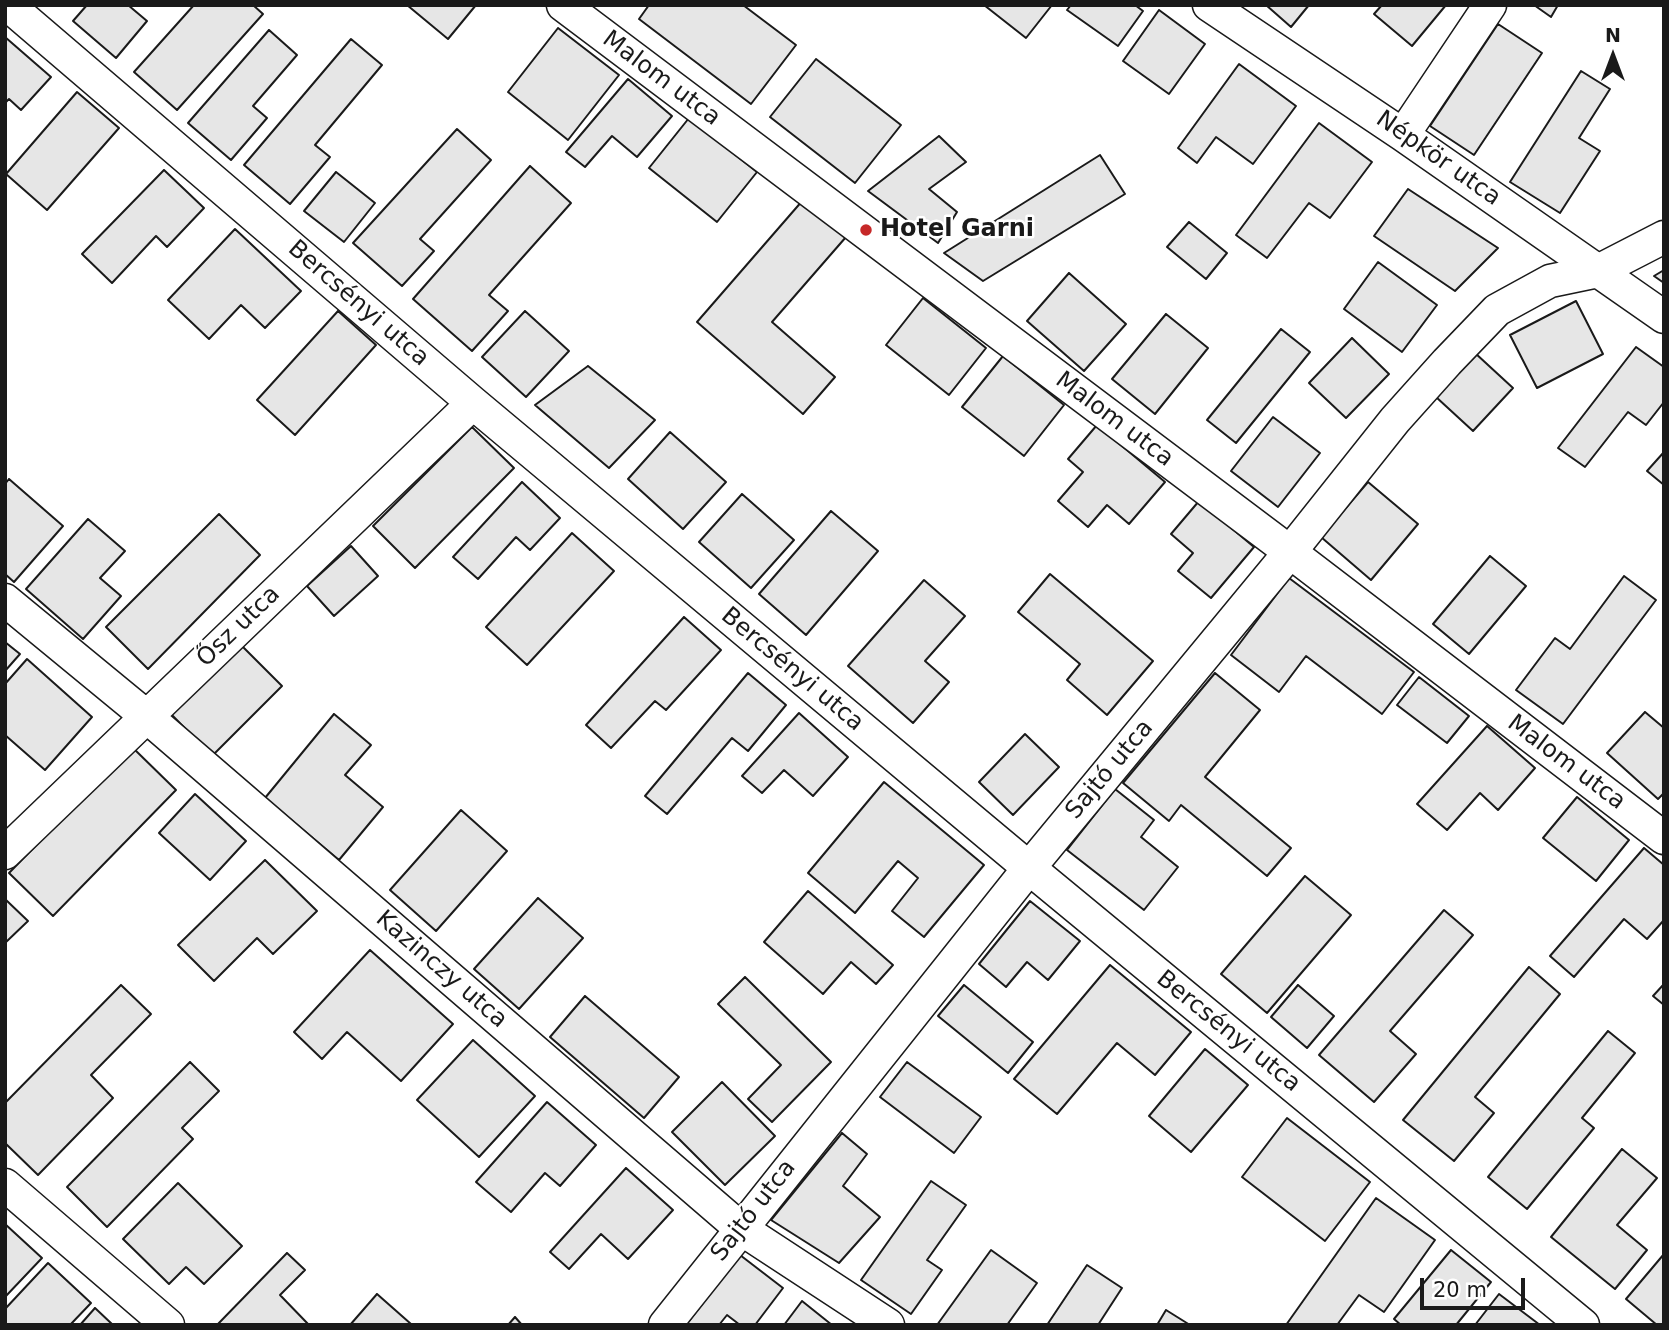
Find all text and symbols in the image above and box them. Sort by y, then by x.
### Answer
north arrow [1578,21,1648,91]
text: N [1605,24,1621,46]
street label: Malom utca [596,25,726,133]
street label: Népkör utca [1370,105,1506,213]
place label: Hotel Garni [880,216,1034,244]
marker: Hotel Garni [858,222,874,238]
street label: Bercsényi utca [282,235,434,373]
street label: Malom utca [1049,366,1179,474]
street label: Ősz utca [192,580,286,674]
street label: Bercsényi utca [715,602,869,738]
street label: Malom utca [1501,709,1631,817]
street label: Sajtó utca [1060,714,1160,826]
street label: Kazinczy utca [369,905,513,1035]
street label: Bercsényi utca [1150,965,1306,1099]
street label: Sajtó utca [705,1155,803,1267]
scale bar [1424,1264,1529,1308]
text: 20 m [1433,1278,1487,1302]

